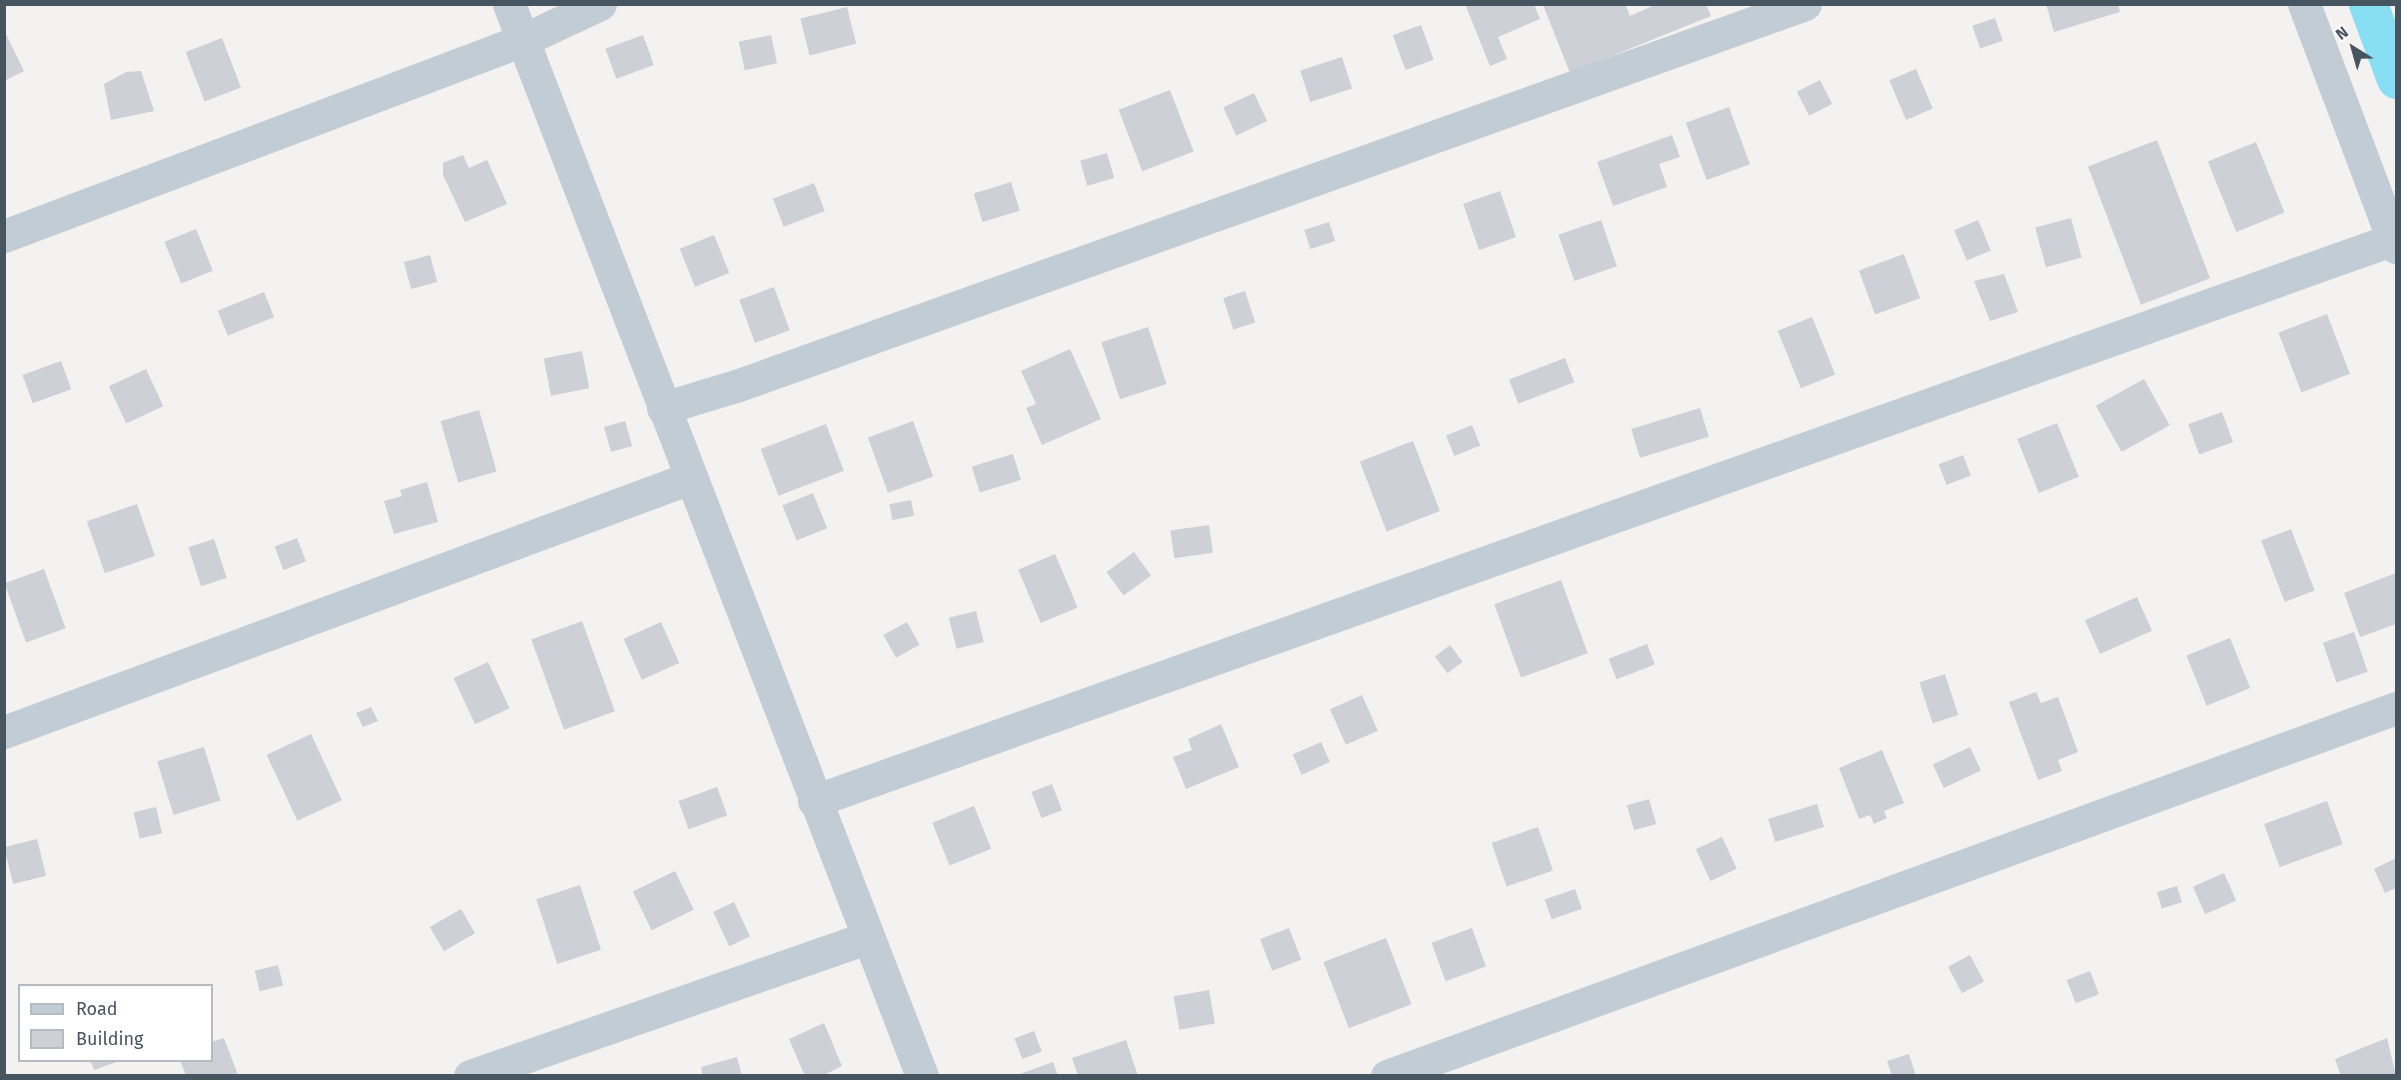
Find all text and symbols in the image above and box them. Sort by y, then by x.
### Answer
north arrow [2323,18,2383,78]
text: N [2332,22,2352,44]
legend [18,984,213,1062]
text: Road [76,998,118,1020]
text: Building [76,1028,143,1050]

